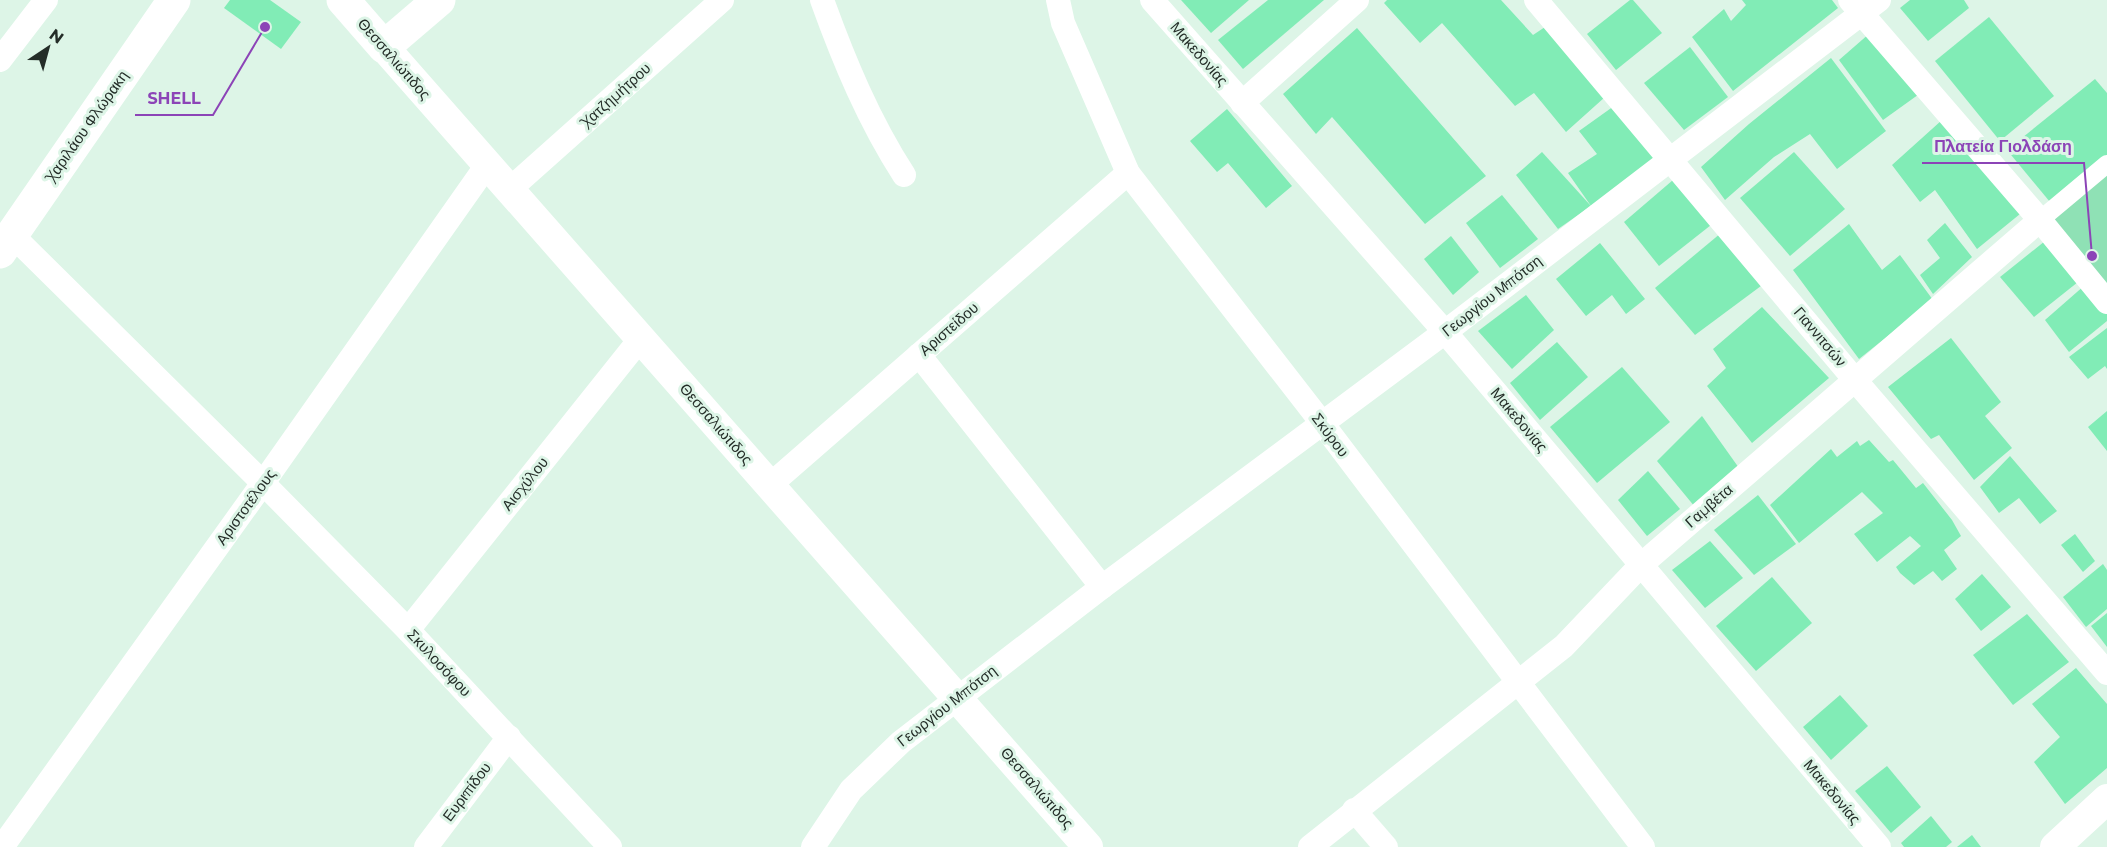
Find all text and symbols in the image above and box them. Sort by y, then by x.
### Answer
street label: Θεσσαλιώτιδος [354,14,435,103]
north arrow [18,18,78,78]
street label: Μακεδονίας [1166,18,1232,90]
text: N [46,25,67,48]
street label: Χατζημήτρου [575,58,654,132]
street label: Χαριλάου Φλώρακη [40,67,132,186]
callout: SHELL [135,81,213,115]
text: SHELL [147,89,201,108]
callout: Πλατεία Γιολδάση [1922,129,2084,163]
text: Πλατεία Γιολδάση [1934,137,2072,156]
street label: Γεωργίου Μπότση [1438,251,1545,340]
street label: Αριστείδου [915,298,982,359]
street label: Γιαννιτσών [1790,303,1851,370]
street label: Θεσσαλιώτιδος [676,379,757,468]
street label: Μακεδονίας [1487,383,1552,456]
street label: Σκύρου [1308,409,1353,460]
street label: Αισχύλου [497,453,552,514]
street label: Αριστοτέλους [212,465,280,548]
street label: Γαμβέτα [1681,480,1737,531]
street label: Σκυλοσόφου [403,625,475,700]
street label: Γεωργίου Μπότση [893,661,1000,750]
street label: Θεσσαλιώτιδος [997,743,1078,832]
street label: Μακεδονίας [1800,755,1865,828]
street label: Ευριπίδου [438,758,495,825]

